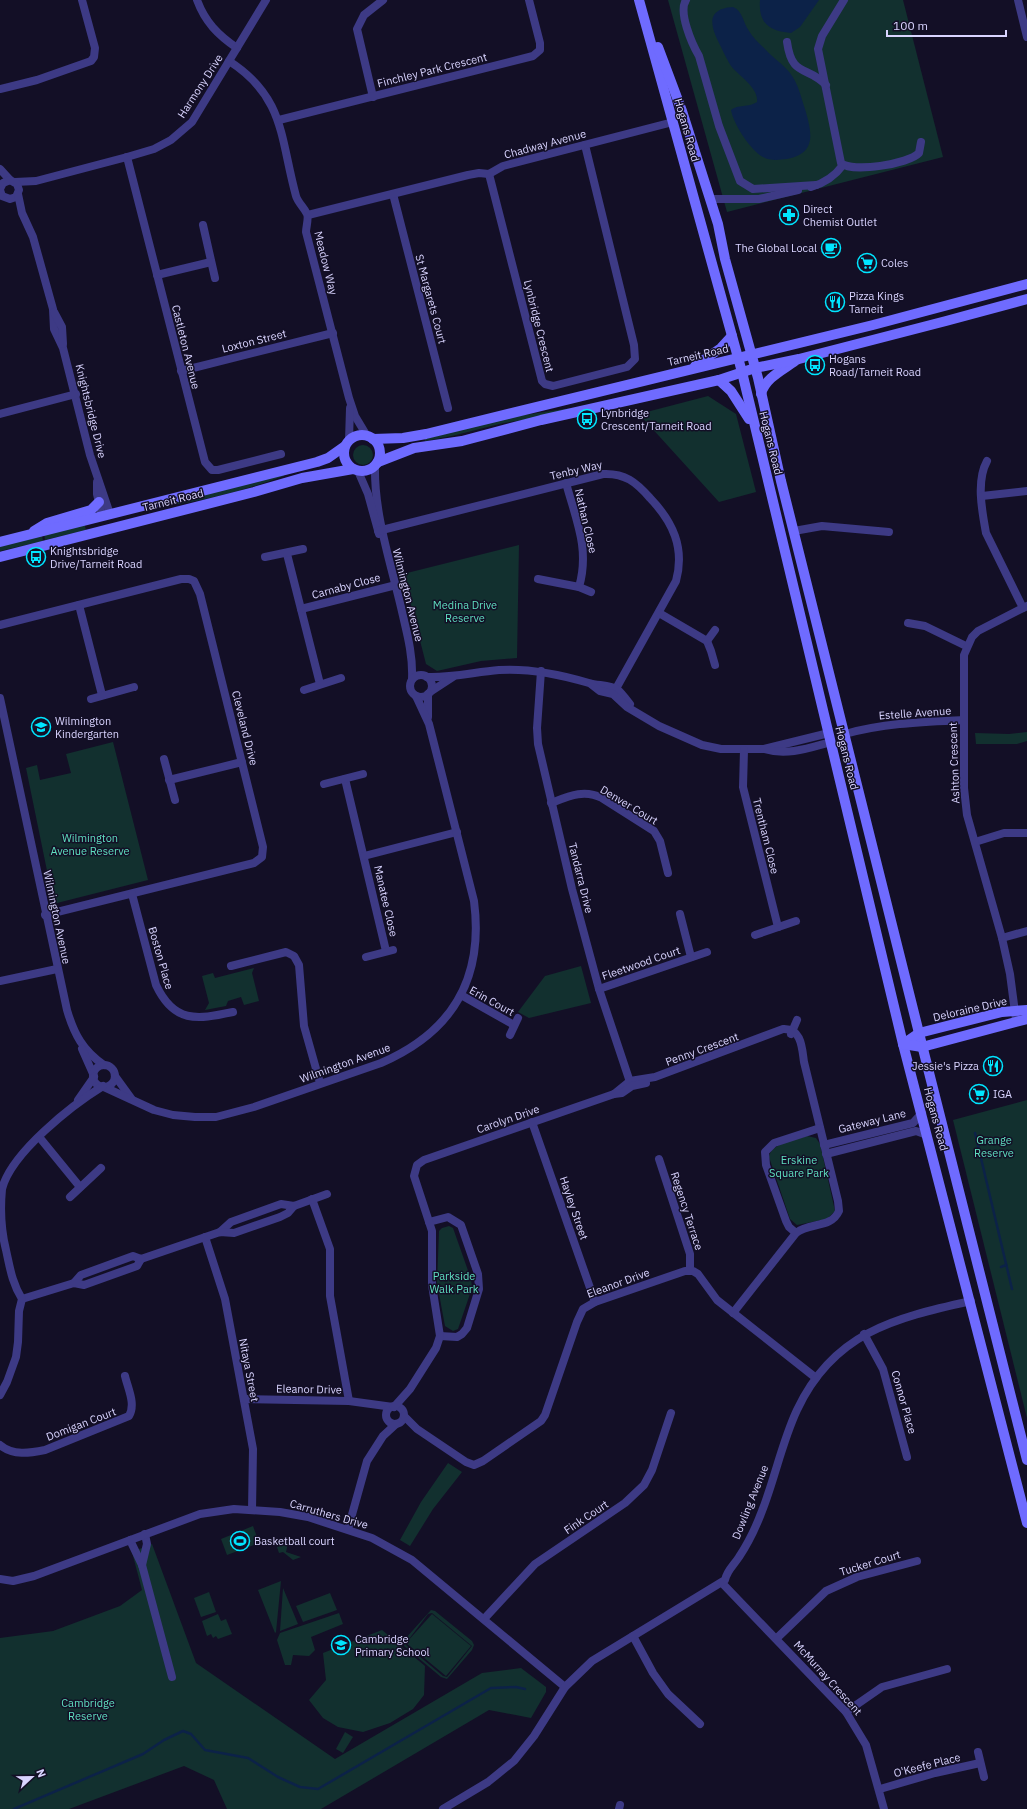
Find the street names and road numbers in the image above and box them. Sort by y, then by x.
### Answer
street label: Finchley Park Crescent [376,50,488,90]
street label: Harmony Drive [174,51,226,121]
street label: Hogans Road [671,97,703,163]
street label: Chadway Avenue [502,126,588,162]
street label: Meadow Way [311,230,341,297]
street label: St Margarets Court [412,253,450,345]
street label: Lynbridge Crescent [521,278,557,374]
street label: Castleton Avenue [169,303,203,391]
street label: Loxton Street [220,326,288,356]
street label: Tarneit Road [666,341,730,369]
street label: Knightsbridge Drive [73,362,109,460]
street label: Hogans Road [756,410,786,476]
street label: Tenby Way [548,457,604,483]
street label: Tarneit Road [141,486,205,514]
street label: Nathan Close [572,487,600,555]
street label: Wilmington Avenue [390,547,426,643]
street label: Carnaby Close [310,570,382,602]
street label: Cleveland Drive [229,689,261,767]
street label: Estelle Avenue [878,703,952,723]
street label: Ashton Crescent [946,722,962,804]
street label: Hogans Road [832,725,862,791]
street label: Denver Court [598,782,660,828]
street label: Trentham Close [750,797,782,875]
street label: Tandarra Drive [566,841,596,915]
street label: Manatee Close [371,864,401,938]
street label: Wilmington Avenue [40,869,74,965]
street label: Boston Place [145,925,177,991]
street label: Fleetwood Court [600,943,682,983]
street label: Erin Court [467,983,517,1019]
street label: Deloraine Drive [932,994,1008,1024]
street label: Penny Crescent [664,1029,741,1069]
street label: Wilmington Avenue [298,1040,392,1086]
street label: Hogans Road [921,1086,951,1152]
street label: Carolyn Drive [475,1102,541,1136]
street label: Gateway Lane [837,1106,907,1136]
street label: Regency Terrace [668,1170,706,1252]
street label: Hayley Street [557,1174,591,1242]
street label: Eleanor Drive [585,1265,651,1301]
street label: Nitaya Street [236,1337,262,1403]
street label: Connor Place [888,1369,920,1435]
street label: Eleanor Drive [276,1381,342,1397]
street label: Domigan Court [44,1404,118,1444]
street label: Dowling Avenue [729,1463,771,1541]
street label: Carruthers Drive [288,1496,370,1532]
street label: Fink Court [561,1497,611,1537]
street label: Tucker Court [838,1547,902,1579]
street label: McMurray Crescent [791,1638,865,1718]
street label: O'Keefe Place [892,1750,962,1780]

